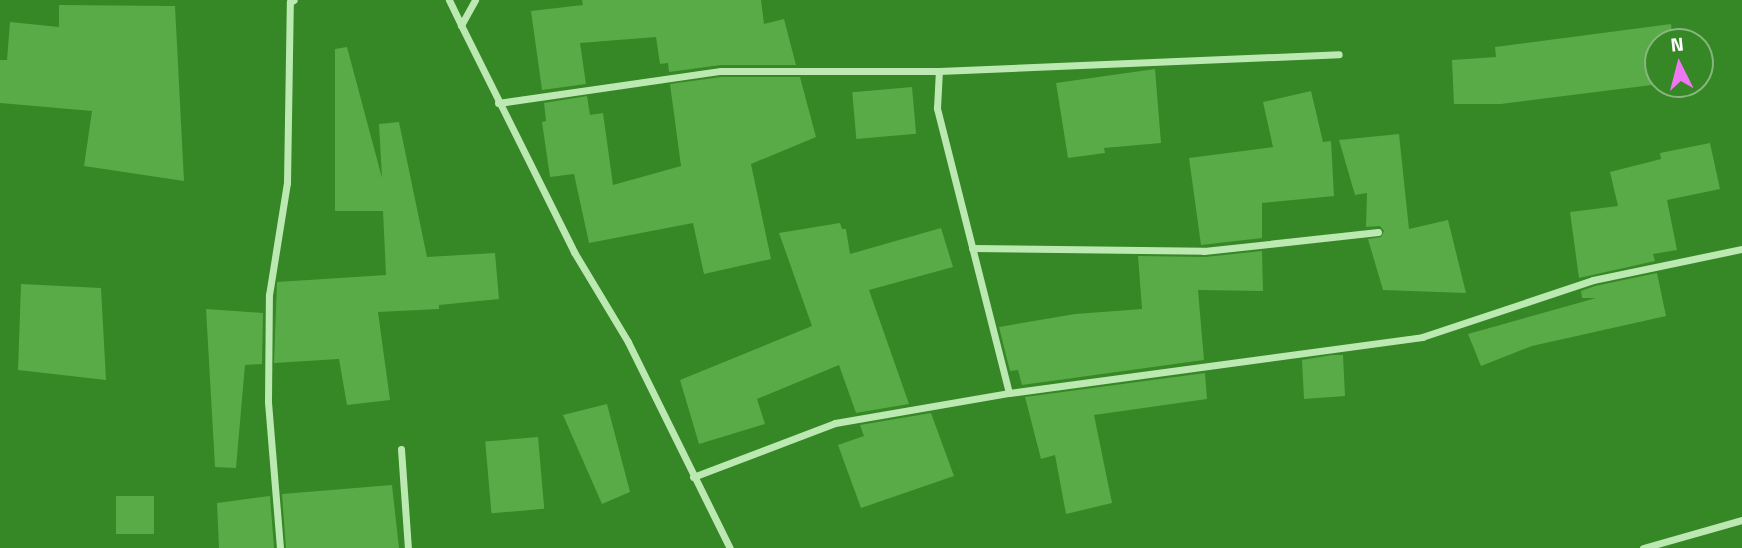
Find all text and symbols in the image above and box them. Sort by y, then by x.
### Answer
north arrow [1644,28,1714,98]
text: N [1669,28,1685,59]

